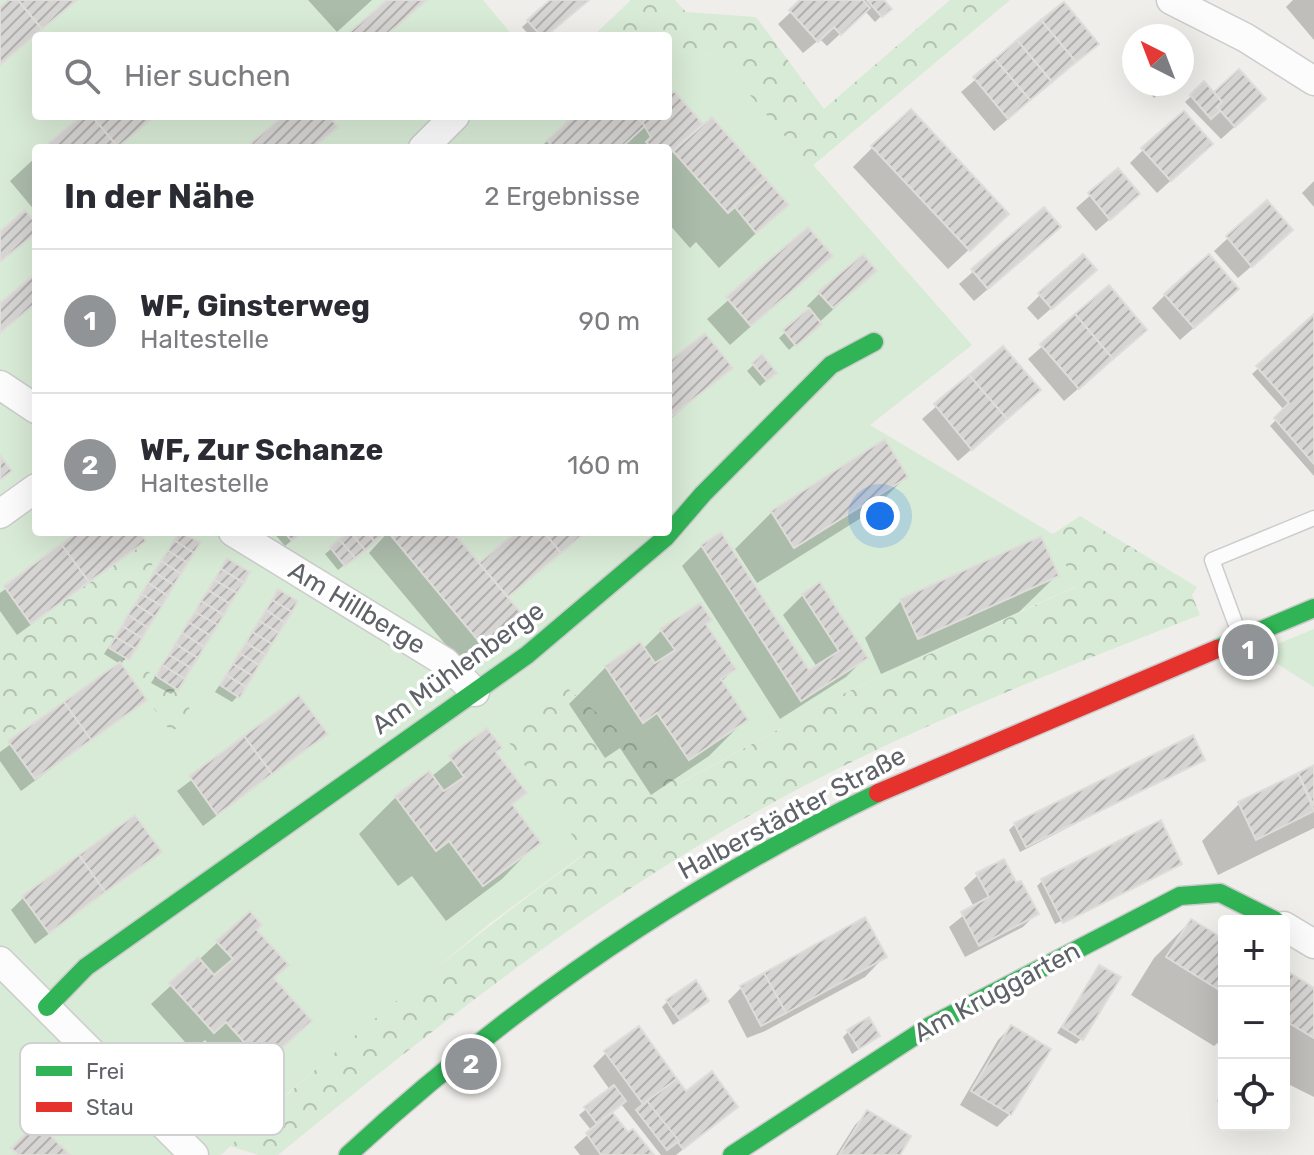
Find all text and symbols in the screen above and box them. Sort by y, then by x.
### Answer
north arrow [1122,24,1194,96]
search box [32,32,672,120]
icon: search [60,54,104,98]
text: Hier suchen [124,58,291,94]
text: In der Nähe [64,176,255,217]
text: 2 Ergebnisse [484,181,640,212]
text: WF, Ginsterweg [140,288,370,324]
text: 1 [84,306,96,337]
text: 90 m [579,306,640,337]
text: Haltestelle [140,324,269,355]
text: WF, Zur Schanze [140,432,383,468]
text: 2 [82,450,98,481]
text: 160 m [567,450,640,481]
text: Haltestelle [140,468,269,499]
your location [860,496,900,536]
street label: Am Hillberge [283,555,431,661]
street label: Am Mühlenberge [366,595,550,741]
pin: 1 [1222,620,1274,680]
street label: Halberstädter Straße [673,740,911,886]
map controls [1218,915,1290,1131]
button: + [1218,915,1290,987]
street label: Am Kruggarten [909,935,1085,1049]
button: − [1218,987,1290,1059]
pin: 2 [445,1034,497,1094]
legend [20,1043,284,1135]
text: Frei [86,1058,124,1085]
button: locate [1218,1059,1290,1131]
text: Stau [86,1094,134,1121]

